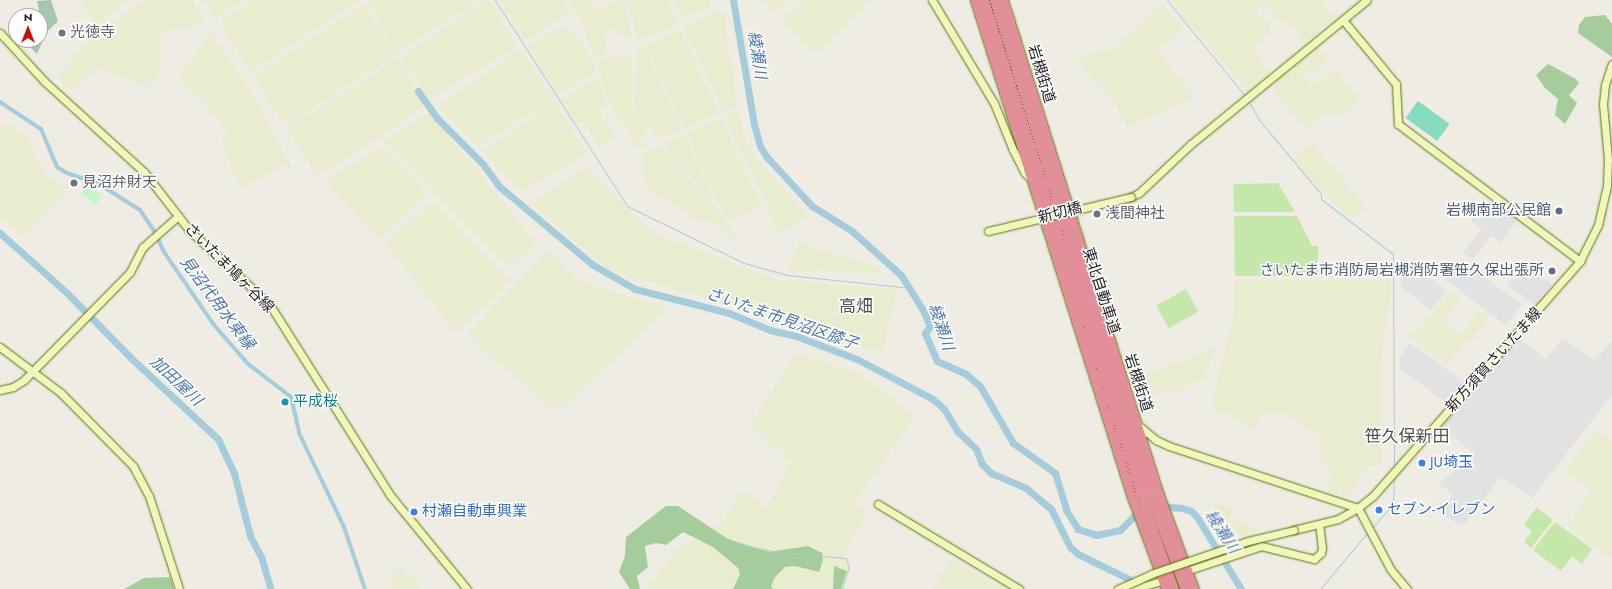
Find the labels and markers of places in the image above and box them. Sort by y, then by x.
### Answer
place label: 光徳寺 [70,24,115,42]
marker: 光徳寺 [57,28,67,38]
place label: 見沼弁財天 [82,174,157,192]
marker: 見沼弁財天 [69,178,79,188]
place label: 岩槻南部公民館 [1446,202,1551,220]
place label: 浅間神社 [1105,205,1165,223]
marker: 岩槻南部公民館 [1554,206,1564,216]
marker: 浅間神社 [1092,209,1102,219]
place label: さいたま市消防局岩槻消防署笹久保出張所 [1259,262,1544,280]
marker: さいたま市消防局岩槻消防署笹久保出張所 [1547,266,1557,276]
place label: 平成桜 [293,393,338,411]
marker: 平成桜 [280,397,290,407]
place label: JU埼玉 [1430,454,1473,472]
marker: JU埼玉 [1417,458,1427,468]
place label: セブン-イレブン [1387,501,1495,519]
place label: 村瀬自動車興業 [422,503,527,521]
marker: セブン-イレブン [1374,505,1384,515]
marker: 村瀬自動車興業 [409,507,419,517]

